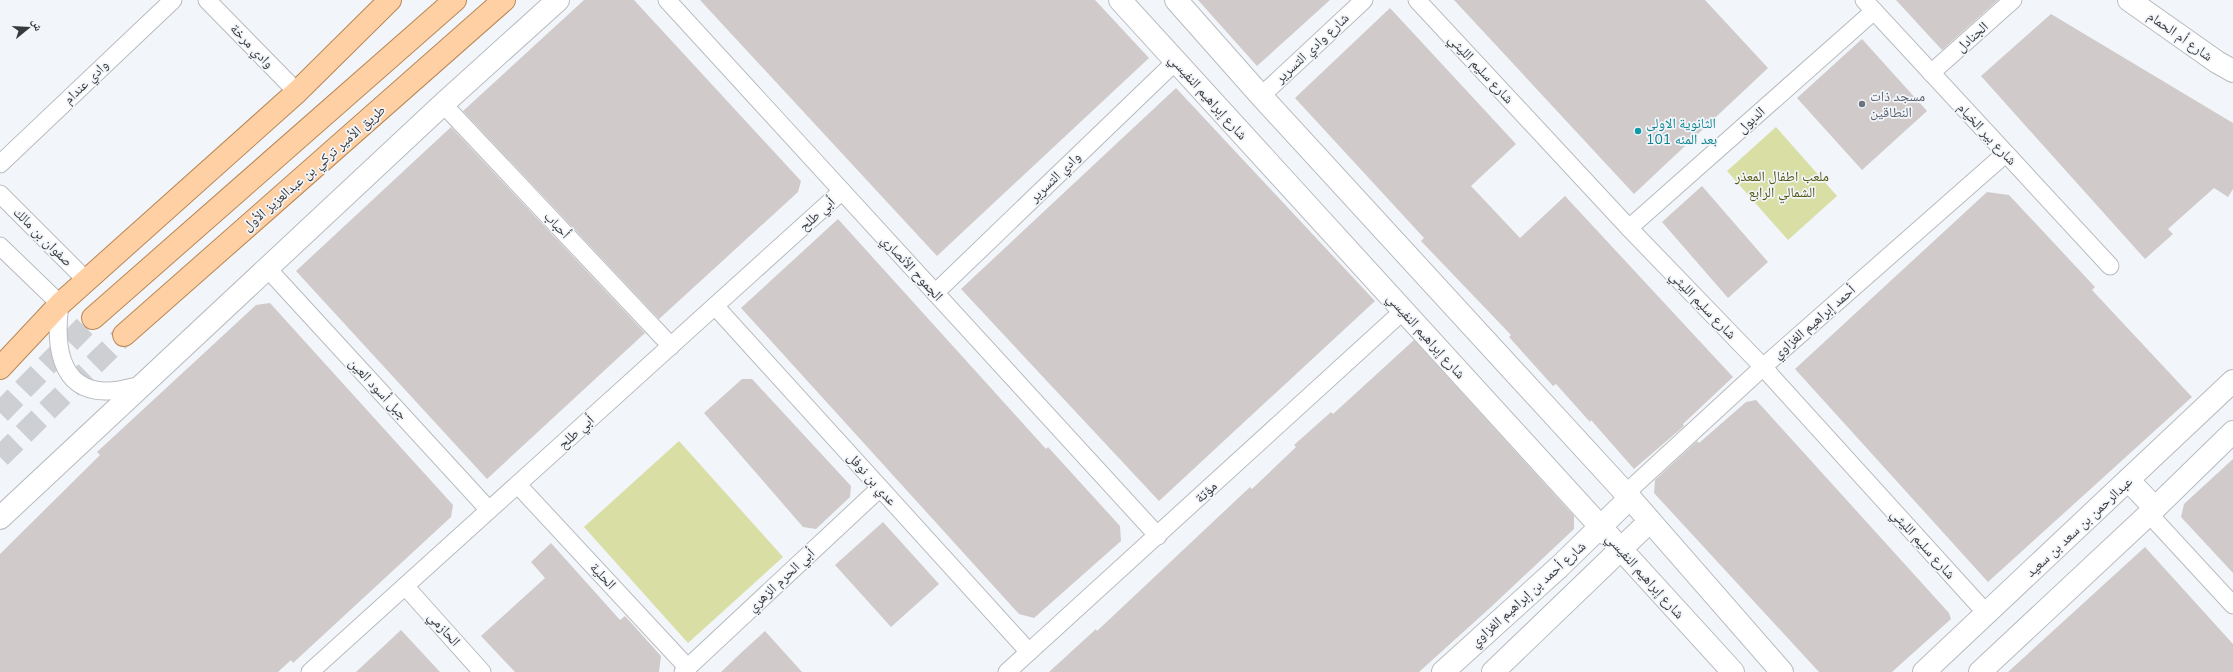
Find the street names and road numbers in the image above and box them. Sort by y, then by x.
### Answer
street label: شارع أم الحمام [2144,6,2216,66]
street label: شارع وادي التسرير [1270,9,1354,89]
street label: الجنادل [1952,17,1992,57]
street label: وادي مرخة [225,20,278,74]
street label: شارع سليم الليثي [1443,30,1518,109]
street label: شارع إبراهيم النفيسي [1163,50,1252,145]
street label: وادي عندام [59,56,114,109]
street label: شارع بير الخيام [1953,98,2021,170]
street label: طريق الأمير تركي بن عبدالعزيز الأول [238,101,391,237]
street label: الدبول [1733,102,1769,138]
street label: وادي التسرير [1024,148,1086,208]
street label: أبي طلح [795,193,840,236]
street label: صفوان بن مالك [9,203,77,271]
street label: أحباب [540,207,574,243]
street label: الجموح الأنصاري [875,231,947,306]
street label: شارع سليم الليثي [1664,267,1741,344]
street label: أحمد إبراهيم الغزاوي [1769,281,1860,364]
street label: شارع إبراهيم النفيسي [1381,289,1470,384]
street label: جبل أسود العين [344,354,412,424]
street label: أبي طلح [554,411,599,454]
street label: عدي بن نوفل [842,448,901,511]
street label: عبدالرحمن بن سعد بن سعيد [2022,473,2136,581]
street label: مؤتة [1191,477,1221,507]
street label: شارع سليم الليثي [1885,505,1960,584]
street label: شارع إبراهيم النفيسي [1600,529,1689,624]
street label: شارع أحمد بن إبراهيم الغزاوي [1466,537,1591,652]
street label: أبي الحرم الزهري [743,544,820,617]
street label: الحلية [586,558,620,594]
street label: الحازمي [422,608,465,651]

